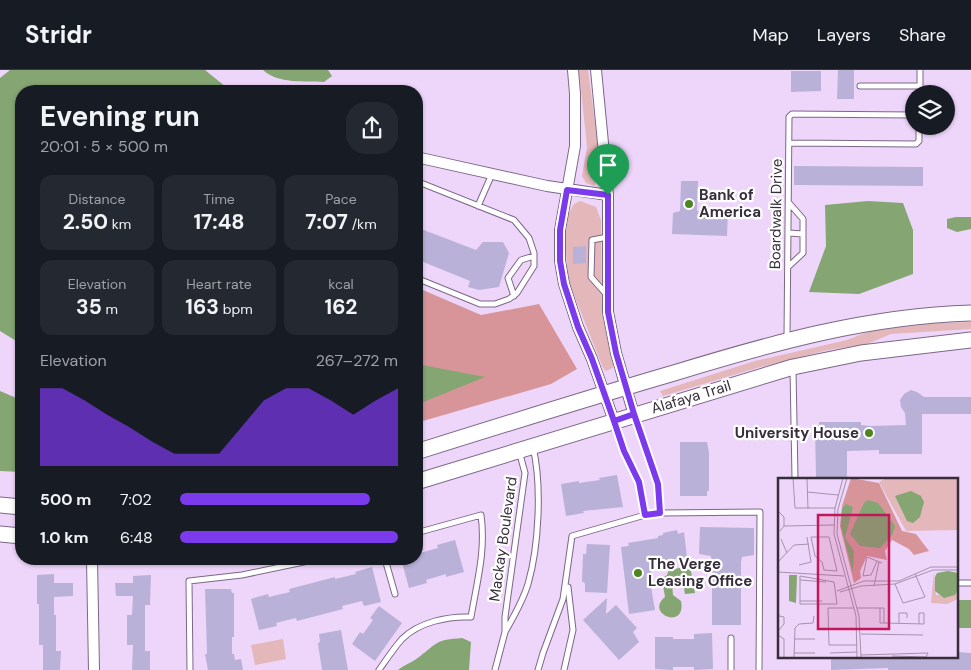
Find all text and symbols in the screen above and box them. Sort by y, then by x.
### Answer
text: Stridr [25,19,92,50]
text: Map [753,23,789,47]
text: Layers [817,23,871,47]
text: Share [899,23,946,47]
map controls [905,85,955,135]
button: layers [905,85,955,135]
text: Evening run [40,98,200,135]
button: share [346,102,398,154]
text: 20:01 · 5 × 500 m [40,136,168,157]
pin [587,144,629,195]
icon: arrive [594,151,622,179]
street label: Boardwalk Drive [765,159,787,269]
place label: Bank of America [699,185,761,222]
text: Distance [69,190,125,208]
text: Time [203,190,235,208]
text: Pace [325,190,357,208]
marker: Bank of America [683,198,695,210]
text: 2.50 [63,208,108,236]
text: 17:48 [193,208,245,236]
text: 7:07 [305,208,348,236]
text: km [108,215,131,233]
text: /km [348,215,377,233]
text: Elevation [68,275,126,293]
text: Heart rate [186,275,252,293]
text: kcal [328,275,354,293]
text: 35 [76,293,102,321]
text: 163 [185,293,219,321]
text: 162 [325,293,357,321]
text: m [102,300,118,318]
text: bpm [219,300,253,318]
text: Elevation [40,350,107,371]
text: 267–272 m [316,350,398,371]
street label: Alafaya Trail [649,375,733,419]
place label: University House [735,423,859,443]
marker: University House [863,427,875,439]
street label: Mackay Boulevard [484,475,522,603]
inset map [778,478,958,658]
text: 500 m [40,489,91,510]
text: 7:02 [120,489,152,510]
text: 1.0 km [40,527,89,548]
text: 6:48 [120,527,153,548]
place label: The Verge Leasing Office [648,554,752,591]
marker: The Verge Leasing Office [632,567,644,579]

